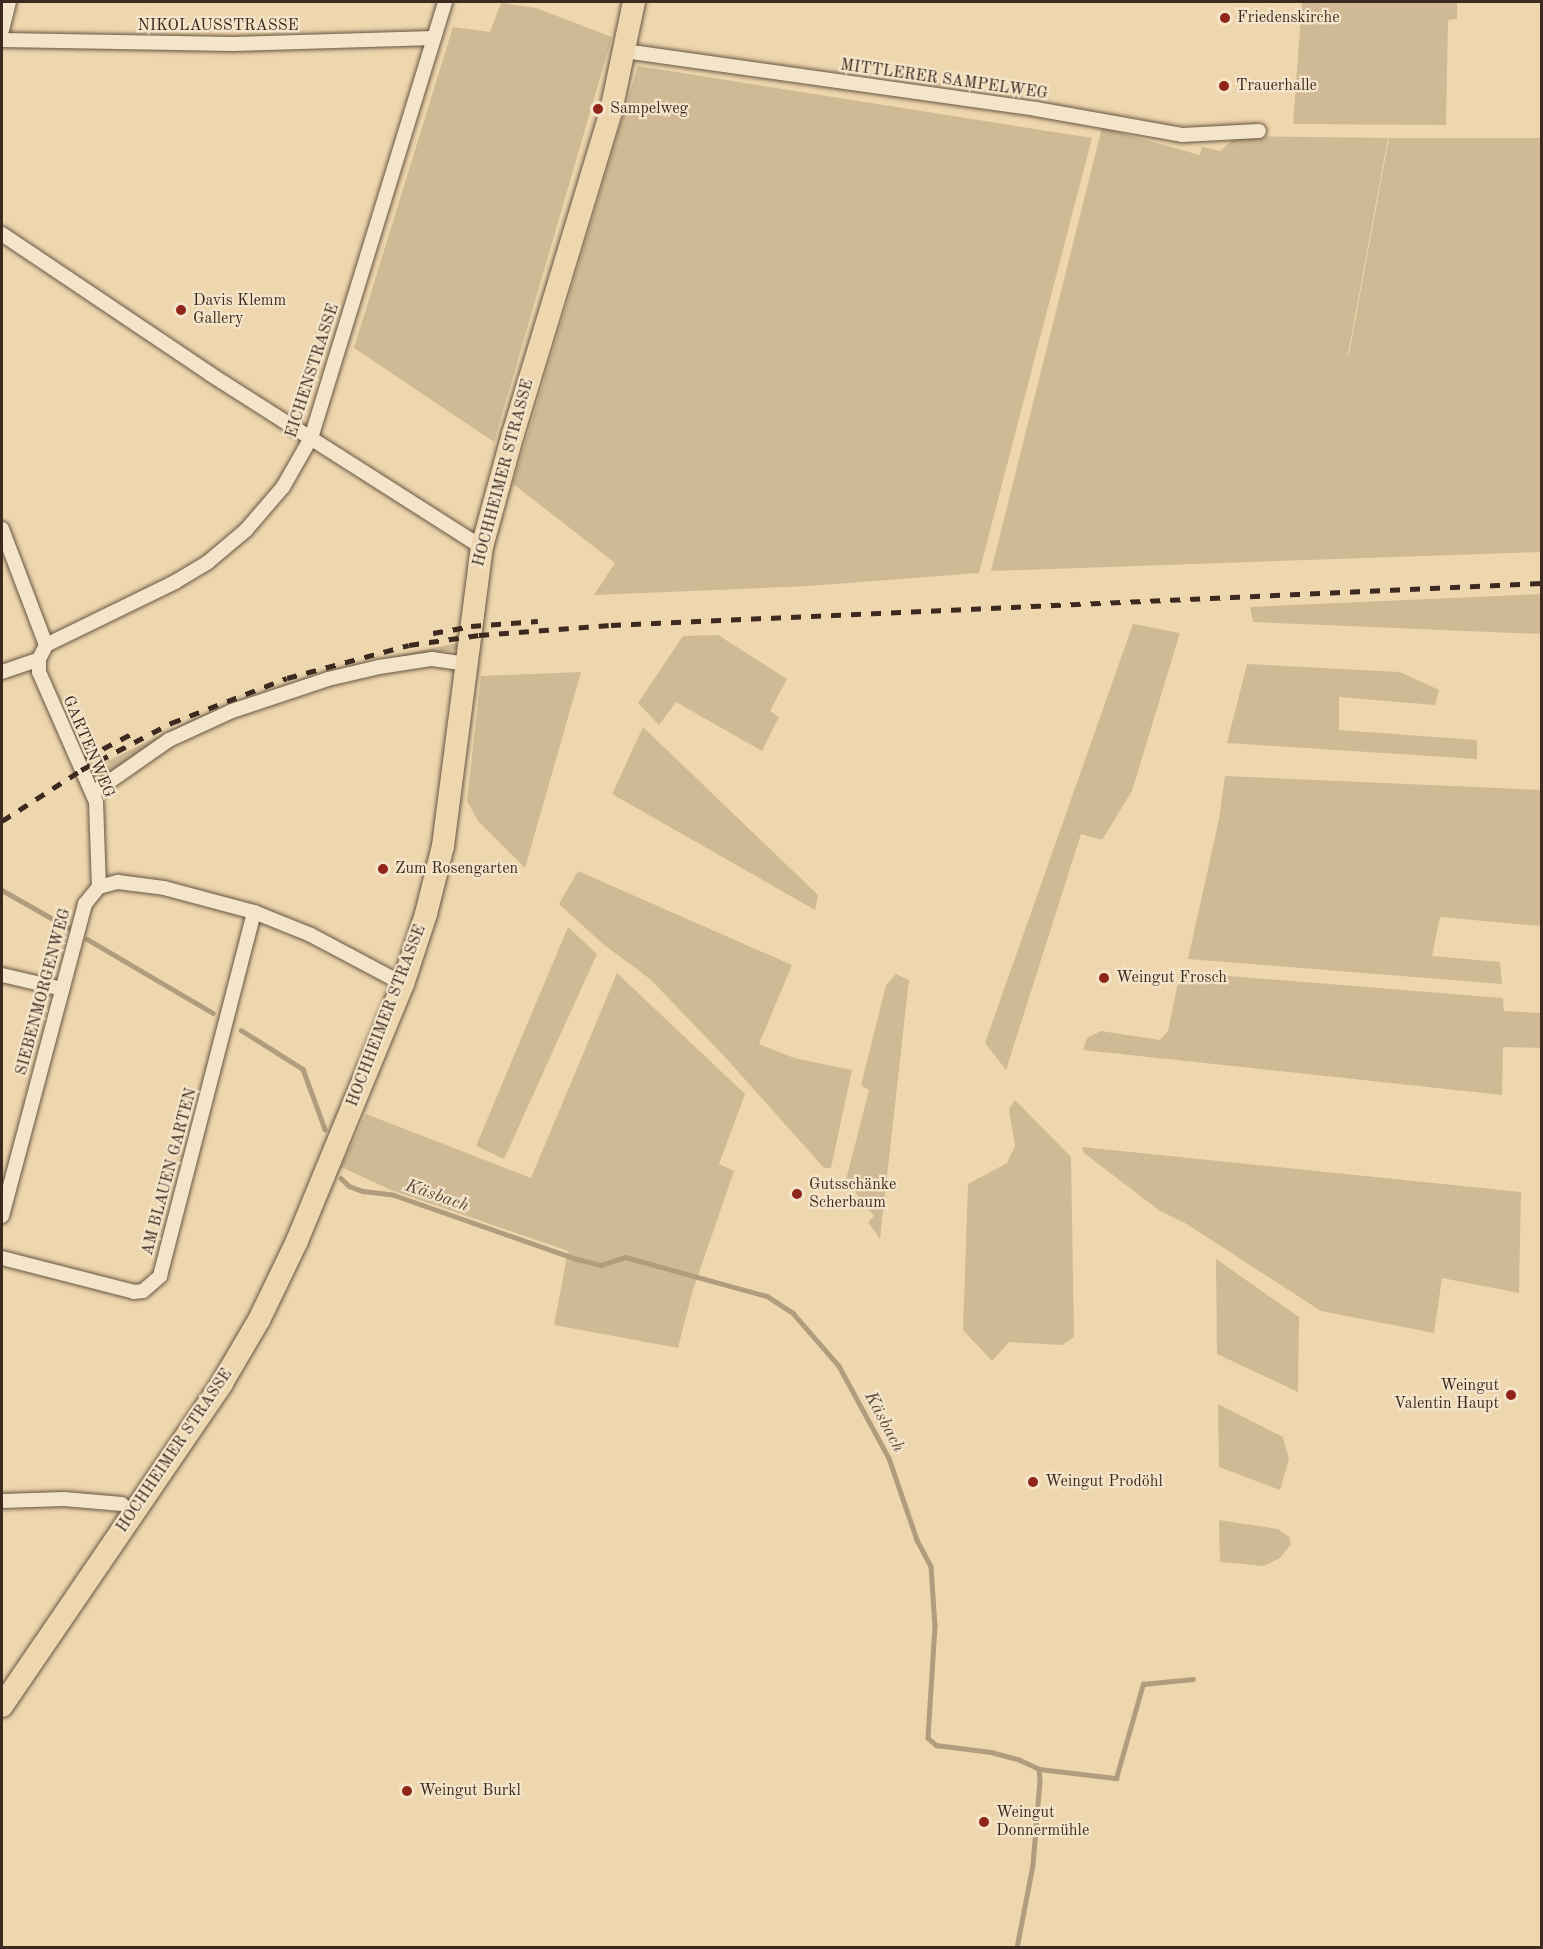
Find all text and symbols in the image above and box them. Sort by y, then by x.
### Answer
place label: Friedenskirche [1237,8,1340,28]
marker: Friedenskirche [1218,11,1232,25]
street label: NIKOLAUSSTRASSE [137,16,299,36]
street label: MITTLERER SAMPELWEG [839,56,1049,104]
place label: Trauerhalle [1236,76,1317,96]
marker: Trauerhalle [1217,79,1231,93]
place label: Sampelweg [610,99,688,119]
marker: Sampelweg [591,102,605,116]
place label: Davis Klemm Gallery [193,291,286,329]
street label: EICHENSTRASSE [282,301,344,441]
marker: Davis Klemm Gallery [174,303,188,317]
street label: HOCHHEIMER STRASSE [470,377,538,569]
street label: GARTENWEG [58,693,118,801]
place label: Zum Rosengarten [395,859,518,879]
marker: Zum Rosengarten [376,862,390,876]
street label: SIEBENMORGENWEG [12,906,76,1078]
street label: HOCHHEIMER STRASSE [343,922,431,1110]
place label: Weingut Frosch [1116,968,1227,988]
marker: Weingut Frosch [1097,971,1111,985]
street label: AM BLAUEN GARTEN [138,1086,202,1258]
water label: Käsbach [402,1175,472,1217]
place label: Gutsschänke Scherbaum [809,1175,896,1213]
marker: Gutsschänke Scherbaum [790,1187,804,1201]
street label: HOCHHEIMER STRASSE [113,1365,237,1537]
place label: Weingut Valentin Haupt [1394,1376,1499,1414]
water label: Käsbach [859,1388,909,1456]
marker: Weingut Valentin Haupt [1504,1388,1518,1402]
place label: Weingut Prodöhl [1045,1472,1163,1492]
marker: Weingut Prodöhl [1026,1475,1040,1489]
place label: Weingut Burkl [419,1781,521,1801]
marker: Weingut Burkl [400,1784,414,1798]
place label: Weingut Donnermühle [996,1803,1089,1841]
marker: Weingut Donnermühle [977,1815,991,1829]

